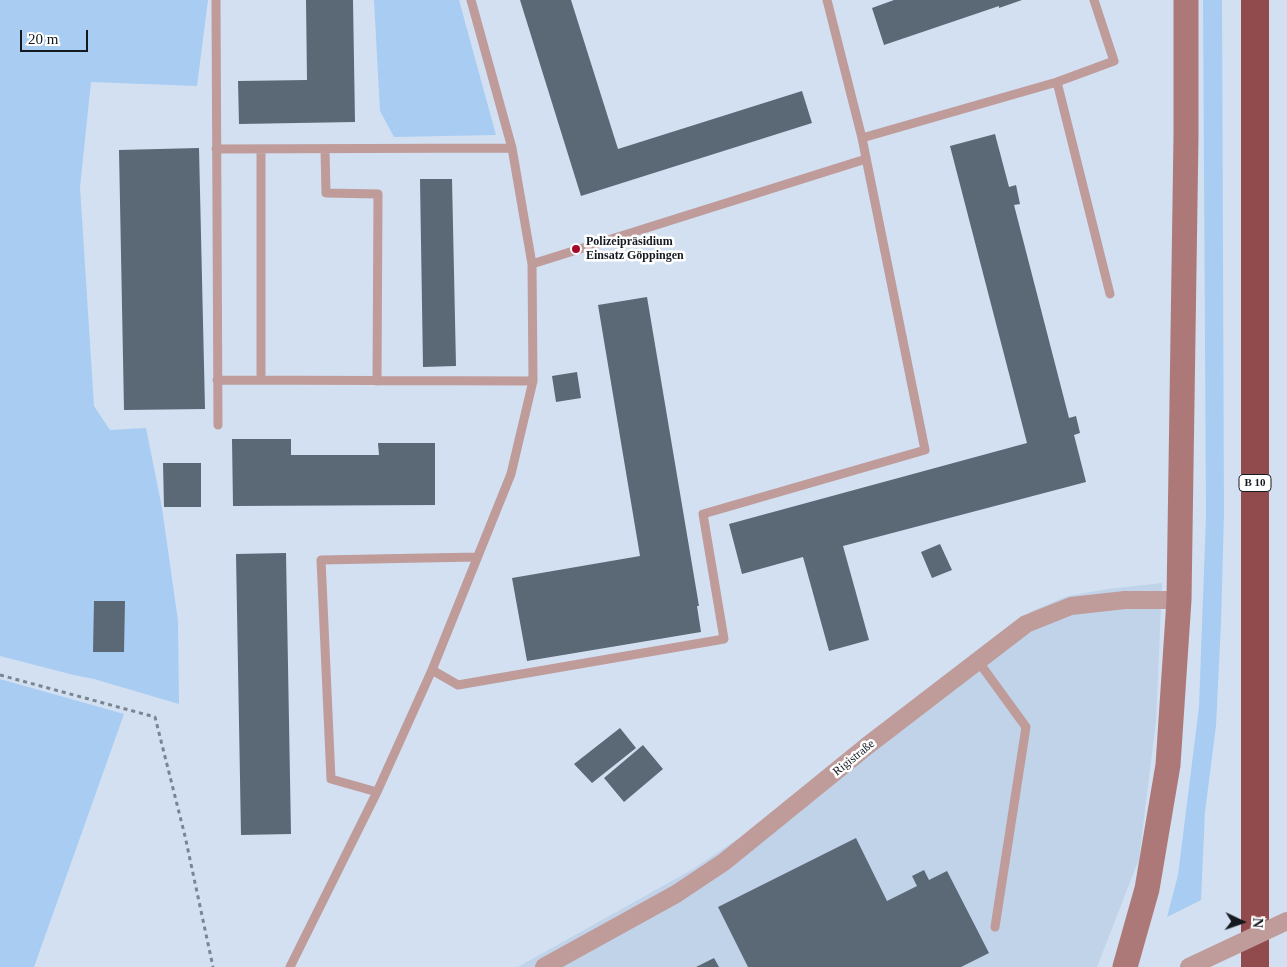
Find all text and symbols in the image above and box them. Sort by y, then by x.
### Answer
scale bar [22,20,90,52]
text: 20 m [28,31,58,47]
place label: Polizeipräsidium Einsatz Göppingen [586,235,684,263]
marker: Polizeipräsidium Einsatz Göppingen [570,243,582,255]
road number: B 10 [1239,474,1271,492]
street label: Rigistraße [830,737,878,779]
north arrow [1217,897,1267,947]
text: N [1250,917,1265,928]

